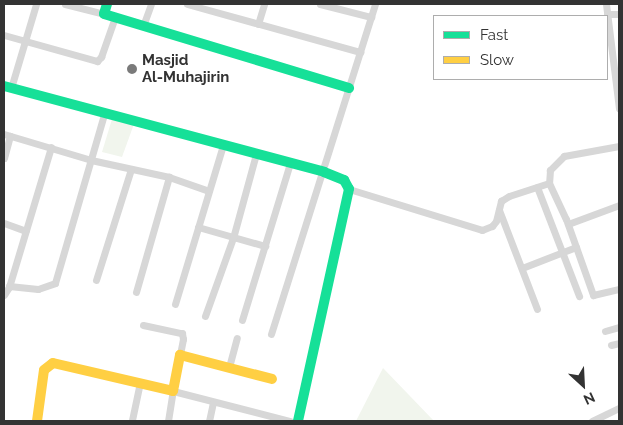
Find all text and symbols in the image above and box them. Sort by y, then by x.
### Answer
legend [433,15,608,80]
text: Fast [480,26,508,44]
place label: Masjid Al-Muhajirin [142,51,229,86]
text: Slow [480,51,514,69]
marker: Masjid Al-Muhajirin [126,63,138,75]
north arrow [558,360,608,410]
text: N [581,389,598,408]

